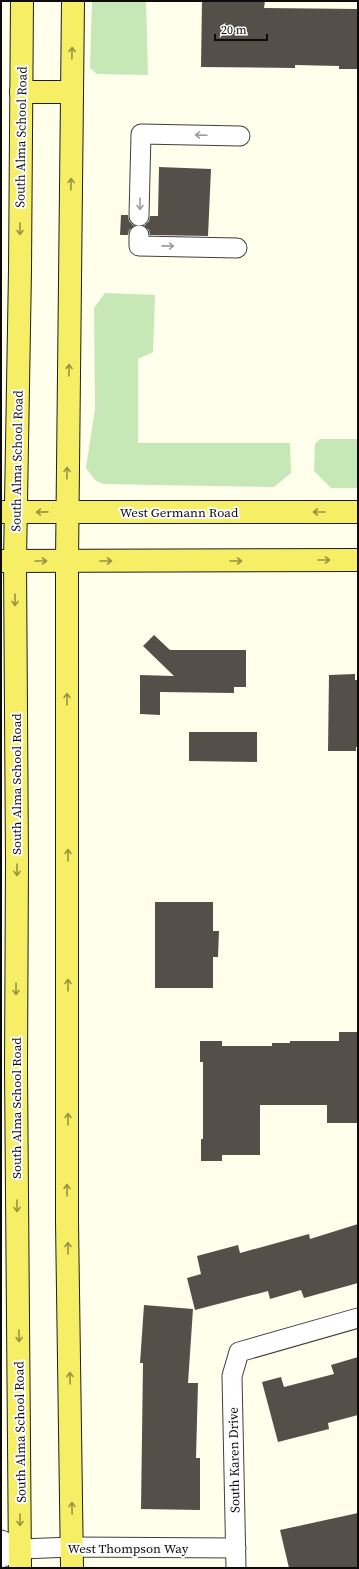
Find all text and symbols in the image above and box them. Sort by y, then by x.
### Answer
scale bar [215,16,267,42]
text: 20 m [221,22,247,38]
one-way arrow [68,47,76,60]
street label: South Alma School Road [11,66,31,208]
one-way arrow [195,132,208,139]
one-way arrow [67,178,75,191]
one-way arrow [136,197,143,210]
one-way arrow [16,222,24,235]
one-way arrow [161,243,174,250]
one-way arrow [65,364,73,377]
street label: South Alma School Road [7,390,27,532]
one-way arrow [64,467,71,480]
street label: West Germann Road [120,504,239,521]
one-way arrow [36,508,49,516]
one-way arrow [313,508,326,516]
one-way arrow [34,557,47,565]
one-way arrow [99,557,112,565]
one-way arrow [229,557,242,565]
one-way arrow [317,557,330,564]
one-way arrow [11,593,19,606]
one-way arrow [63,693,71,706]
street label: South Alma School Road [8,713,25,855]
one-way arrow [64,849,72,862]
one-way arrow [13,863,21,876]
one-way arrow [64,979,72,992]
one-way arrow [12,982,20,995]
street label: South Alma School Road [8,1037,25,1179]
one-way arrow [64,1113,72,1126]
one-way arrow [63,1184,71,1197]
one-way arrow [13,1199,21,1212]
one-way arrow [64,1242,71,1255]
one-way arrow [15,1329,22,1342]
street label: South Alma School Road [10,1361,30,1503]
one-way arrow [66,1372,73,1385]
street label: South Karen Drive [225,1407,243,1513]
one-way arrow [68,1502,75,1515]
one-way arrow [17,1513,24,1526]
street label: West Thompson Way [68,1540,189,1557]

